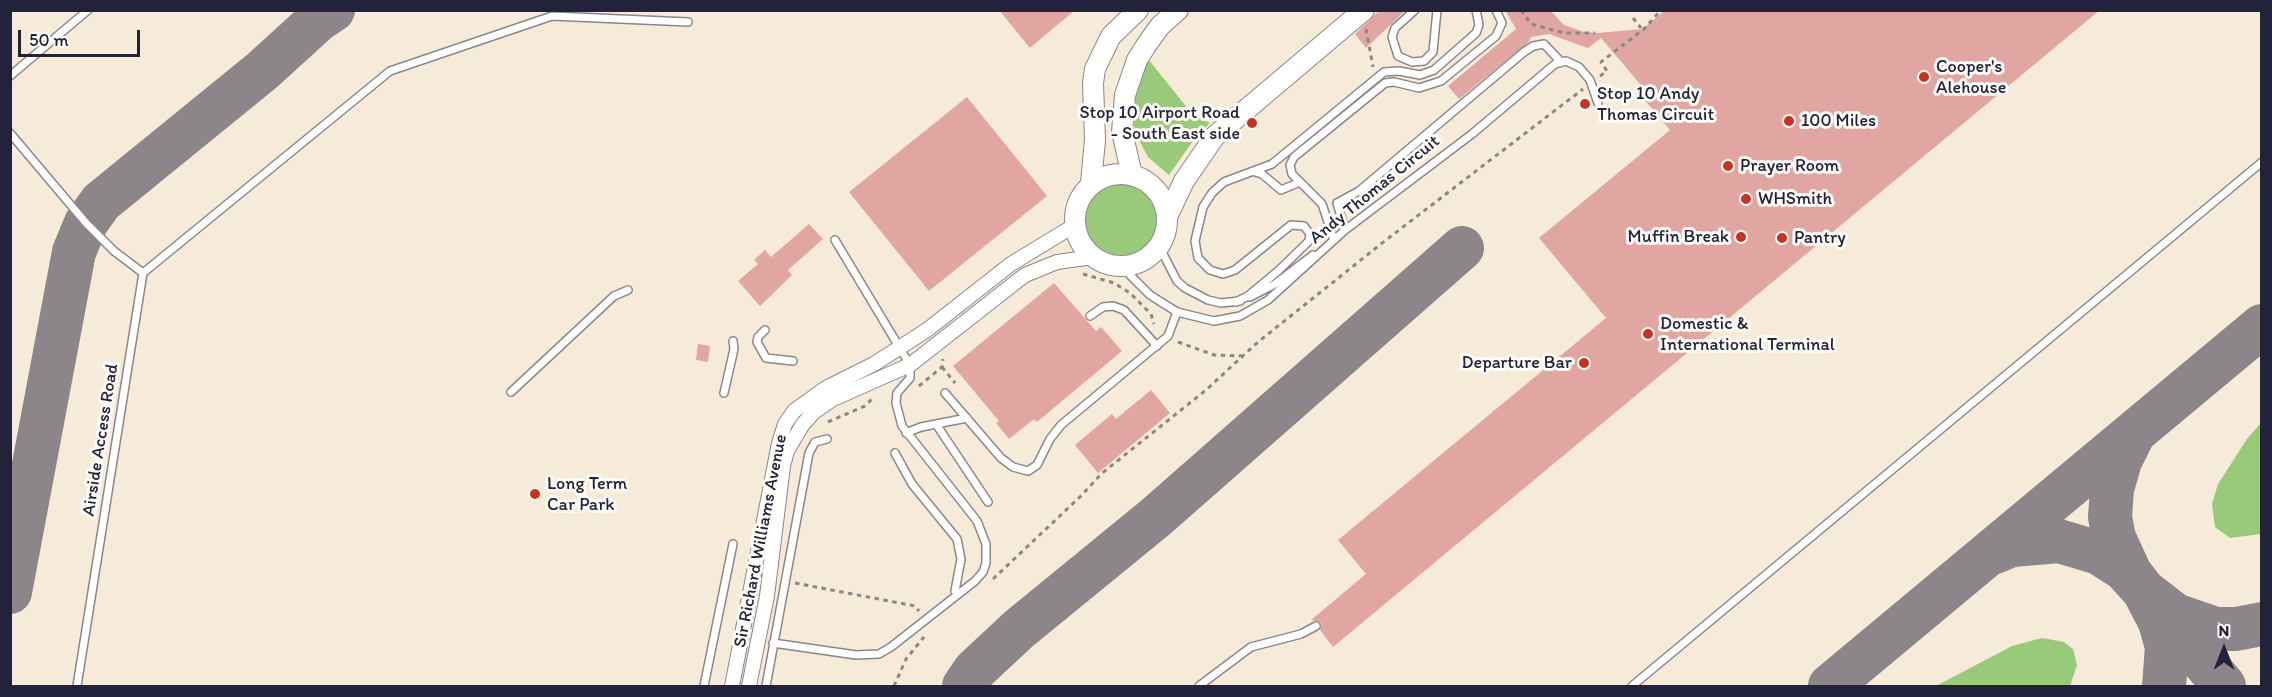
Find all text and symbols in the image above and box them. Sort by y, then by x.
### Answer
scale bar [21,18,142,56]
text: 50 m [29,29,69,51]
place label: Cooper's Alehouse [1936,56,2006,98]
marker: Cooper's Alehouse [1917,70,1931,84]
place label: Stop 10 Andy Thomas Circuit [1597,83,1714,125]
marker: Stop 10 Andy Thomas Circuit [1578,97,1592,111]
place label: Stop 10 Airport Road - South East side [1079,102,1240,144]
place label: 100 Miles [1801,110,1876,132]
marker: 100 Miles [1782,114,1796,128]
marker: Stop 10 Airport Road - South East side [1245,116,1259,130]
street label: Andy Thomas Circuit [1306,131,1444,249]
place label: Prayer Room [1740,155,1839,177]
marker: Prayer Room [1721,159,1735,173]
place label: WHSmith [1758,188,1832,210]
marker: WHSmith [1739,192,1753,206]
place label: Muffin Break [1628,226,1729,248]
place label: Pantry [1794,227,1846,249]
marker: Muffin Break [1734,230,1748,244]
marker: Pantry [1775,231,1789,245]
place label: Domestic & International Terminal [1660,313,1835,356]
marker: Domestic & International Terminal [1641,327,1655,341]
place label: Departure Bar [1462,352,1572,374]
marker: Departure Bar [1577,356,1591,370]
street label: Airside Access Road [78,362,124,518]
street label: Sir Richard Williams Avenue [730,433,792,649]
place label: Long Term Car Park [547,473,627,516]
marker: Long Term Car Park [528,487,542,501]
north arrow [2194,619,2254,679]
text: N [2219,621,2229,640]

